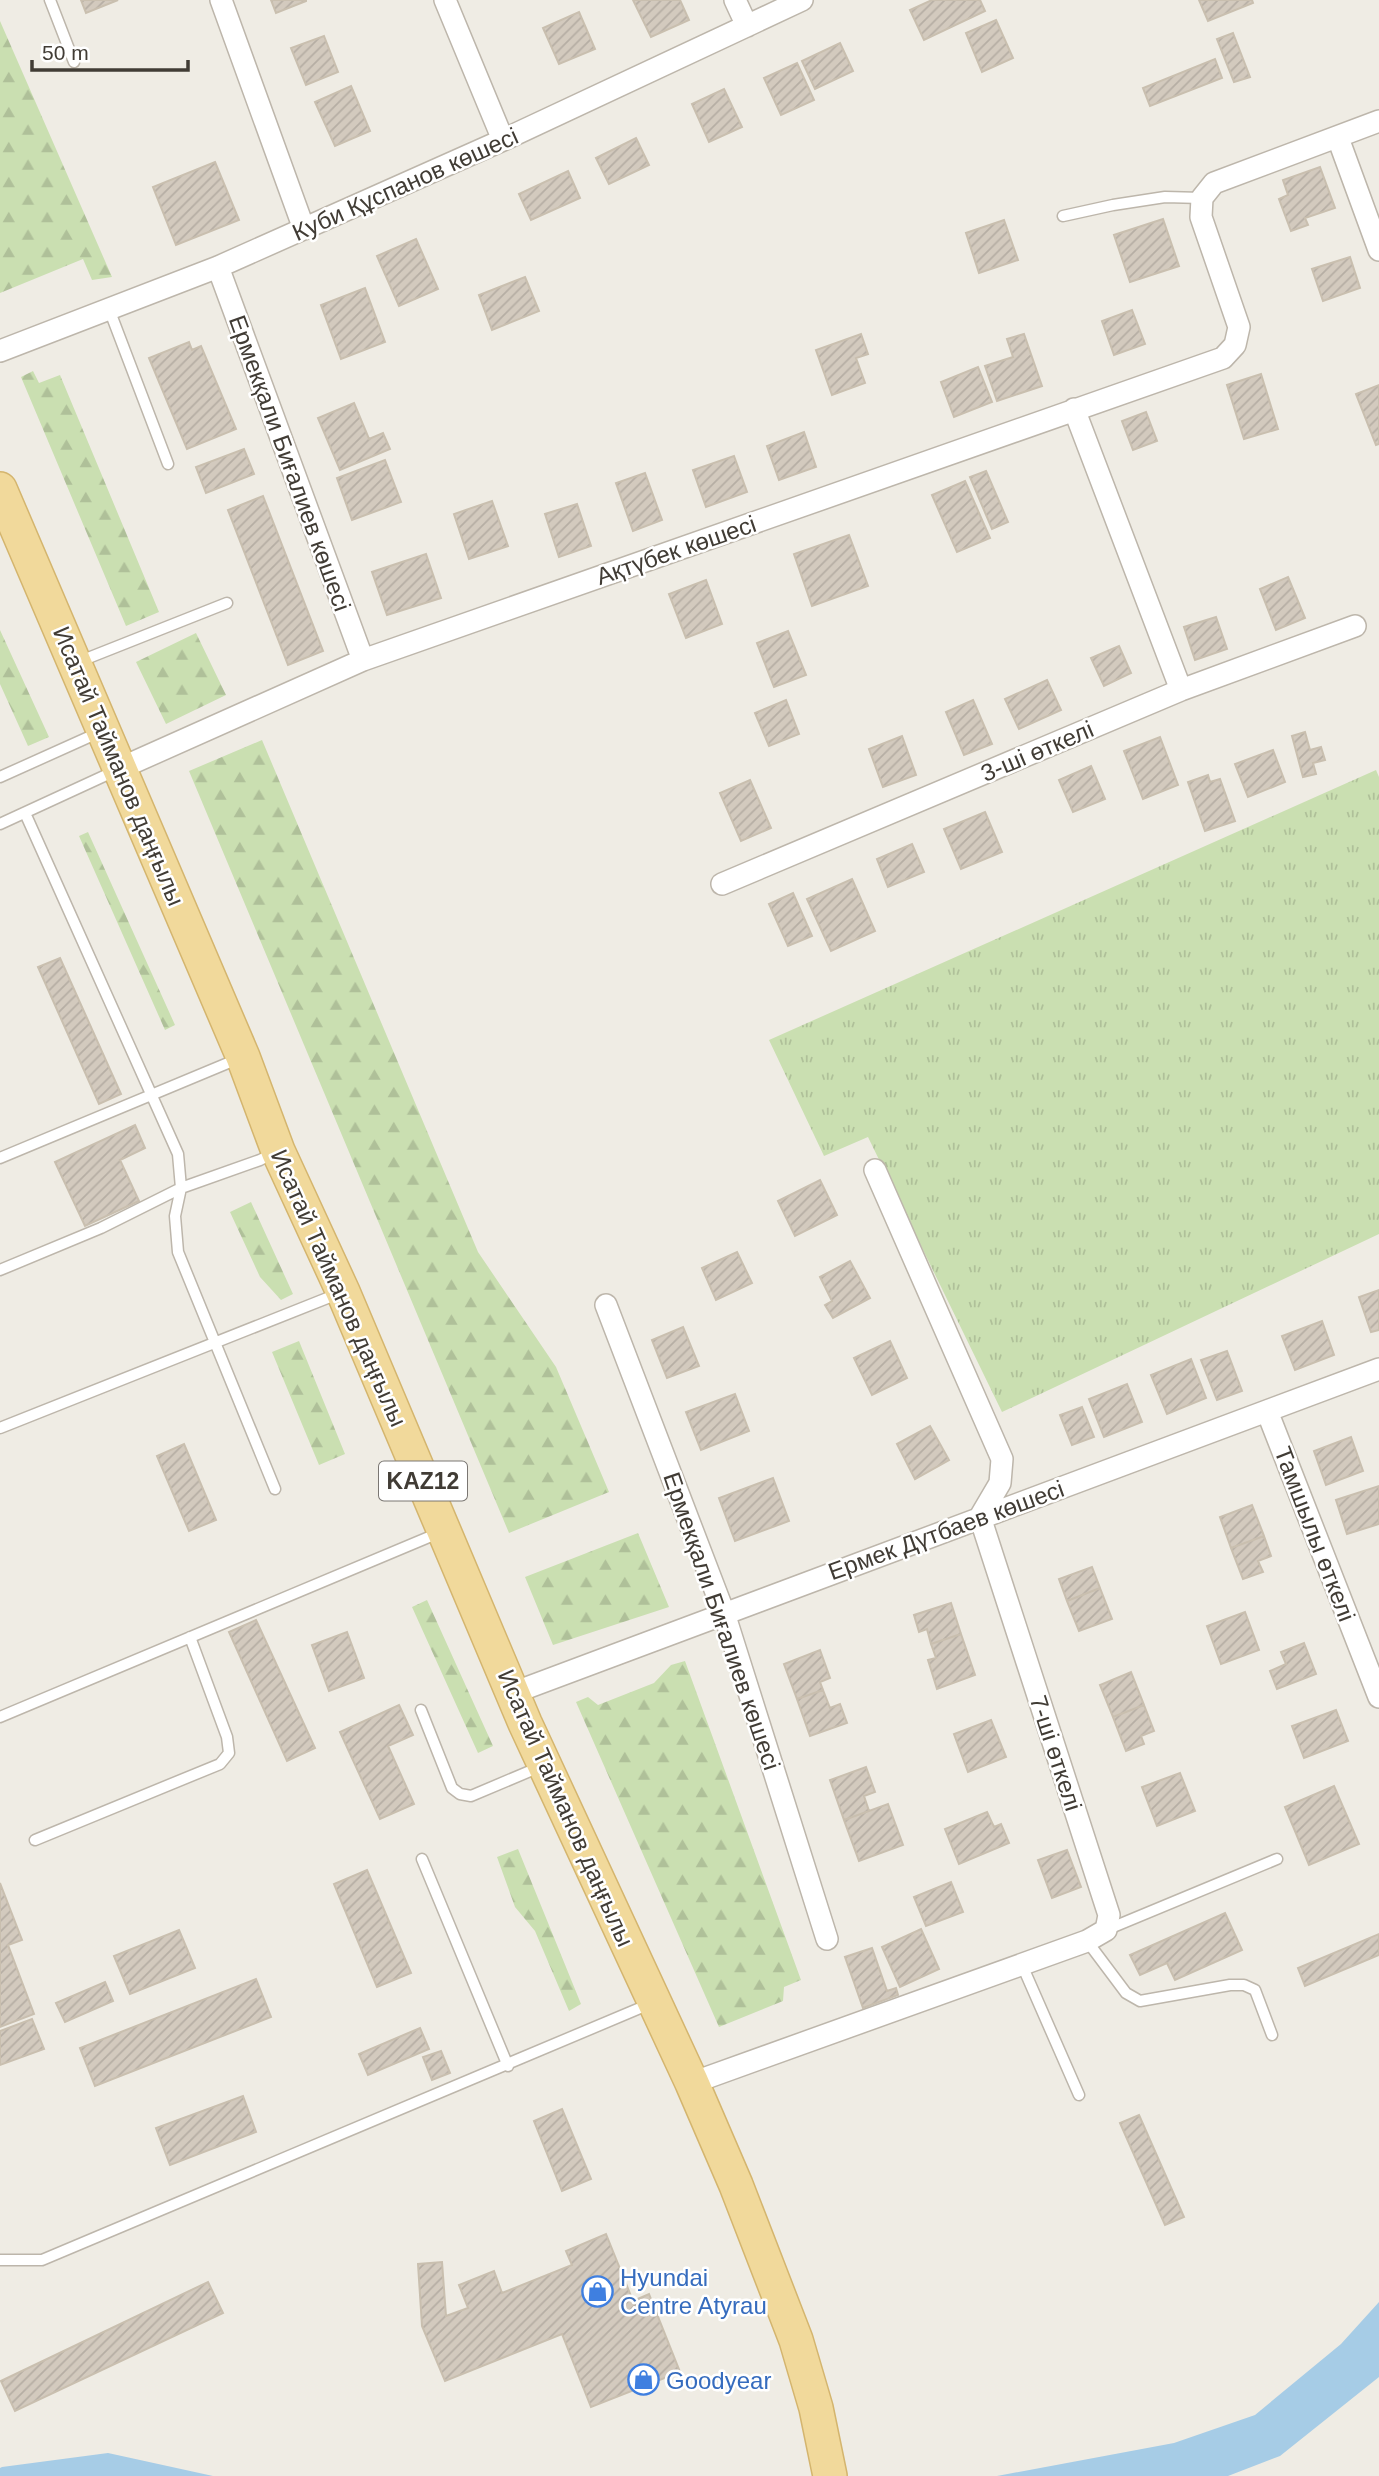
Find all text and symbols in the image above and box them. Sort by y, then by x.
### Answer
scale bar [32,28,187,72]
text: 50 m [42,41,89,64]
street label: Куби Құспанов көшесi [288,122,522,246]
street label: Ермекқали Биғалиев көшесі [224,311,356,615]
street label: Ақтүбек көшесi [593,510,759,590]
street label: Исатай Тайманов даңғылы [48,623,190,909]
street label: 3-шi өткелi [977,715,1097,787]
street label: Исатай Тайманов даңғылы [266,1145,412,1431]
street label: Тамшылы өткелі [1269,1443,1361,1625]
road number: KAZ12 [379,1462,467,1500]
street label: Ермекқали Биғалиев көшесі [658,1469,786,1773]
street label: Ермек Дүтбаев көшесi [825,1475,1067,1585]
street label: Исатай Тайманов даңғылы [493,1665,639,1951]
street label: 7-шi өткелi [1025,1692,1087,1814]
place label: Hyundai Centre Atyrau [620,2264,767,2319]
shop icon: Hyundai Centre Atyrau [580,2274,614,2308]
shop icon: Goodyear [626,2363,660,2397]
place label: Goodyear [666,2367,771,2394]

